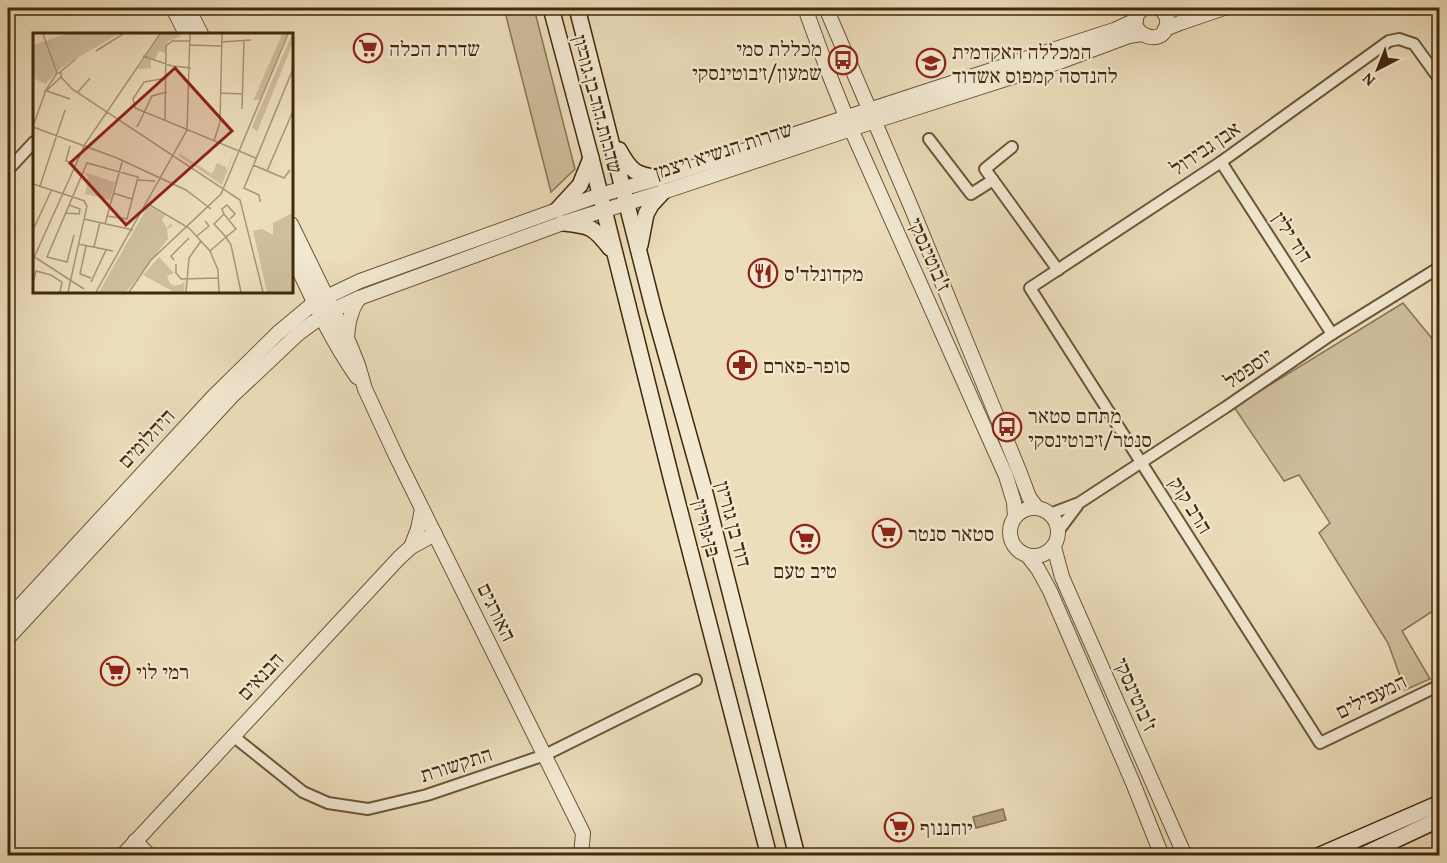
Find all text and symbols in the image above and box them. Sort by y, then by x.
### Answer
street label: שדרות דוד בן גוריון [565,31,631,177]
supermarket icon: שדרת הכלה [352,32,384,64]
inset map [33,33,292,292]
place label: שדרת הכלה [389,33,480,64]
place label: מכללת סמי שמעון/ז׳בוטינסקי [692,33,822,88]
place label: המכללה האקדמית להנדסה קמפוס אשדוד [952,36,1118,91]
north arrow [1348,39,1408,99]
bus stop icon: מכללת סמי שמעון/ז׳בוטינסקי [827,44,859,76]
school or university icon: המכללה האקדמית להנדסה קמפוס אשדוד [915,47,947,79]
text: N [1356,67,1380,93]
street label: שדרות הנשיא ויצמן [650,113,797,187]
street label: אבן גבירול [1163,113,1247,183]
street label: דוד ילין [1265,205,1321,269]
street label: ז'בוטינסקי [900,212,960,296]
restaurant icon: מקדונלד'ס [747,257,779,289]
place label: מקדונלד'ס [784,258,864,289]
street label: יוספטל [1217,340,1279,396]
pharmacy icon: סופר-פארם [726,349,758,381]
place label: סופר-פארם [763,350,850,381]
place label: מתחם סטאר סנטר/ז׳בוטינסקי [1028,400,1152,455]
street label: היהלומים [110,401,182,475]
bus stop icon: מתחם סטאר סנטר/ז׳בוטינסקי [991,411,1023,443]
street label: הרב קוק [1161,470,1221,540]
street label: דוד בן גוריון [708,477,760,571]
street label: בן גוריון [684,496,730,560]
supermarket icon: סטאר סנטר [871,517,903,549]
place label: סטאר סנטר [908,518,994,549]
supermarket icon: טיב טעם [789,523,821,555]
place label: טיב טעם [773,555,837,586]
street label: האורגים [470,577,524,647]
street label: הבנאים [229,645,291,707]
street label: ז'בוטינסקי [1106,652,1166,736]
supermarket icon: רמי לוי [99,655,131,687]
place label: רמי לוי [136,656,189,687]
street label: המעפילים [1330,666,1412,726]
street label: התקשורת [416,738,496,790]
supermarket icon: יוחננוף [883,811,915,843]
place label: יוחננוף [920,812,973,843]

